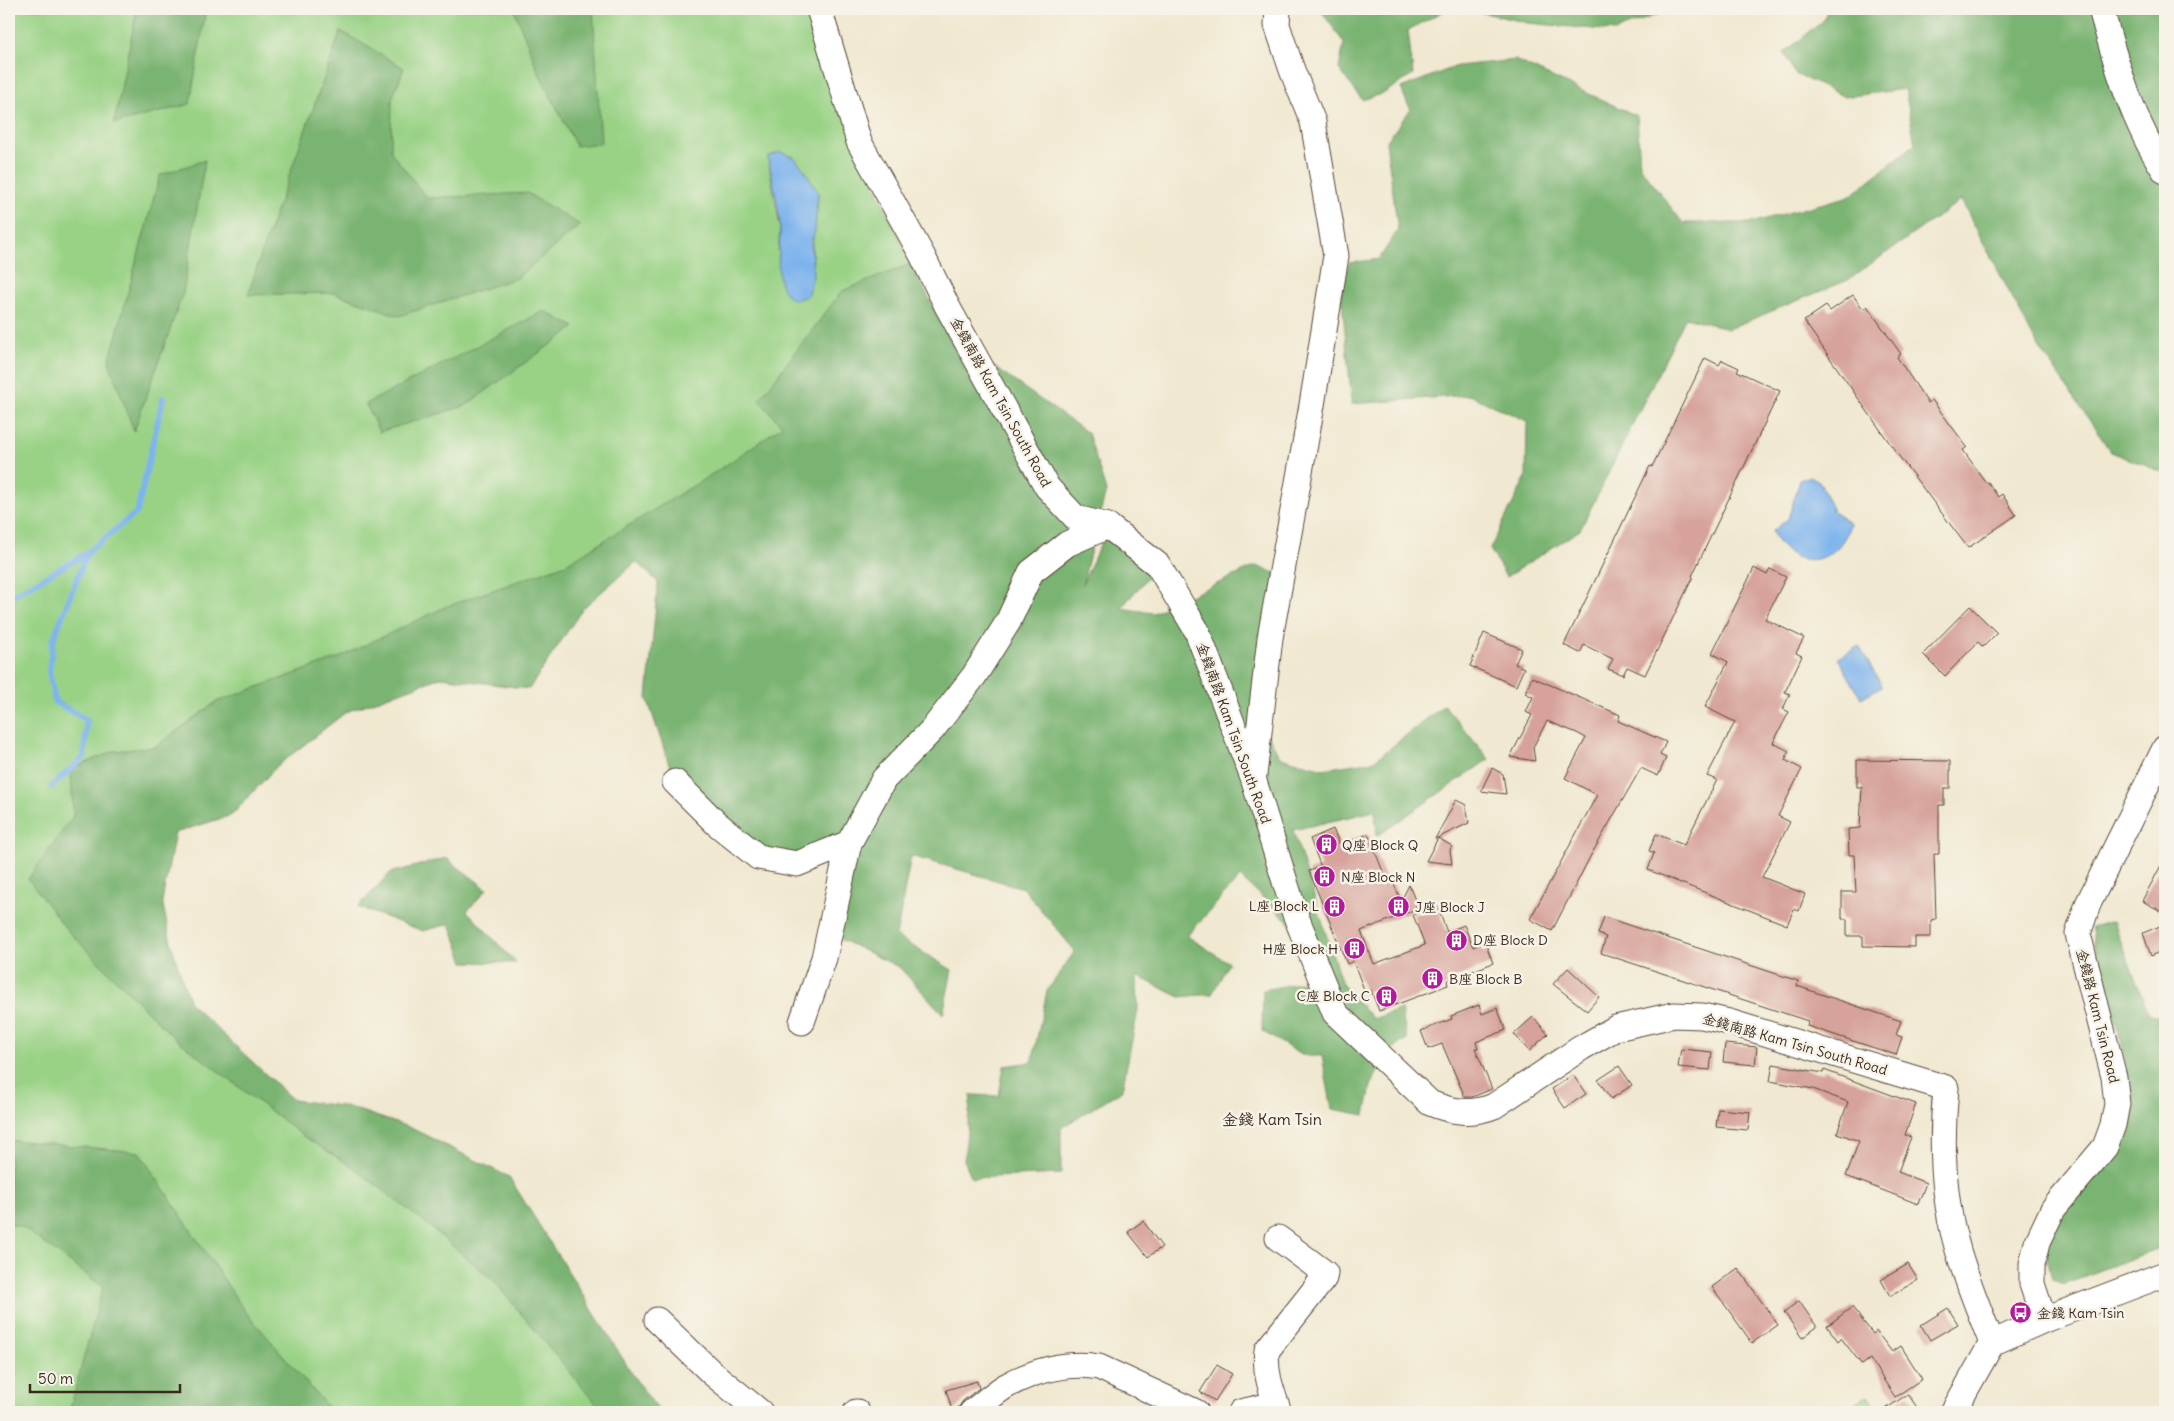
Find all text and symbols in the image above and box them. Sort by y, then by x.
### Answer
street label: 金錢南路 Kam Tsin South Road [947,314,1055,490]
street label: 金錢南路 Kam Tsin South Road [1193,640,1275,826]
building icon: Q座 Block Q [1314,833,1338,857]
place label: Q座 Block Q [1342,836,1418,854]
building icon: N座 Block N [1313,865,1337,889]
place label: N座 Block N [1341,868,1415,886]
building icon: L座 Block L [1323,894,1347,918]
building icon: J座 Block J [1387,895,1411,919]
place label: L座 Block L [1249,897,1319,915]
place label: J座 Block J [1415,898,1485,916]
building icon: D座 Block D [1445,928,1469,952]
place label: D座 Block D [1473,931,1548,949]
building icon: H座 Block H [1342,937,1366,961]
place label: H座 Block H [1263,940,1338,958]
street label: 金錢路 Kam Tsin Road [2073,947,2123,1085]
building icon: B座 Block B [1421,967,1445,991]
place label: B座 Block B [1449,970,1522,988]
building icon: C座 Block C [1374,984,1398,1008]
place label: C座 Block C [1296,987,1370,1005]
street label: 金錢南路 Kam Tsin South Road [1700,1009,1890,1079]
district label: 金錢 Kam Tsin [1222,1109,1322,1129]
bus stop icon: 金錢 Kam Tsin [2009,1301,2033,1325]
place label: 金錢 Kam Tsin [2037,1304,2124,1322]
scale bar [30,1361,180,1393]
text: 50 m [38,1369,73,1388]

